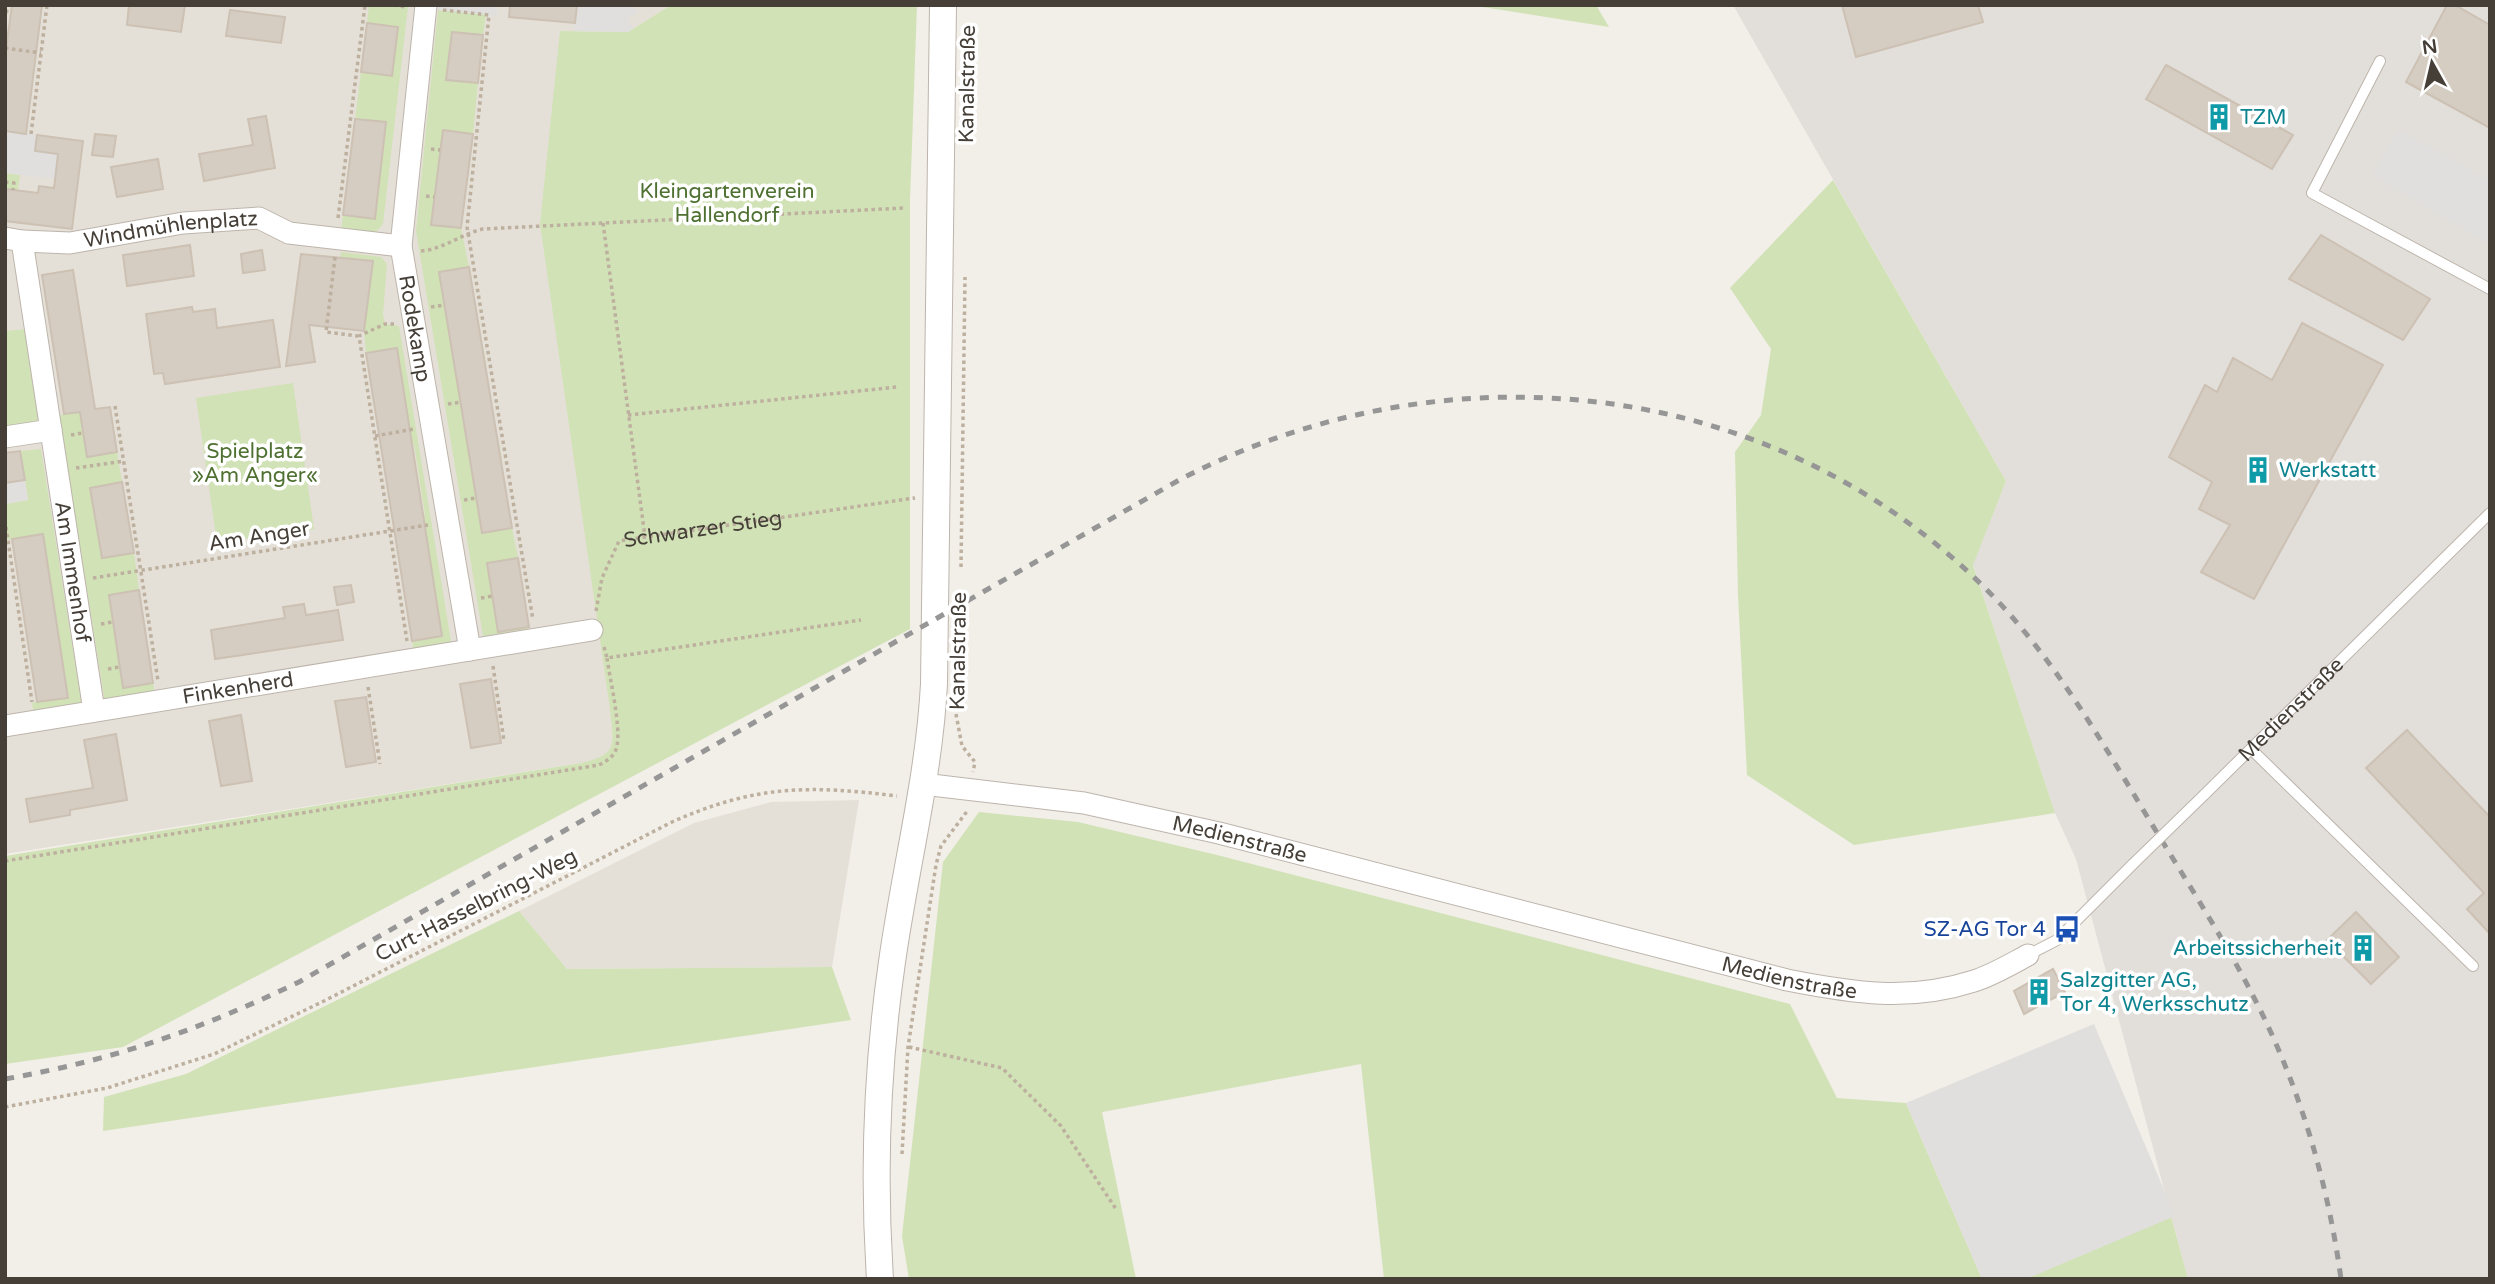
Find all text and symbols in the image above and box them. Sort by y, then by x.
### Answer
street label: Kanalstraße [954,25,981,143]
north arrow [2397,28,2467,98]
text: N [2421,35,2439,59]
building icon: TZM [2204,102,2234,132]
place label: TZM [2240,105,2286,130]
park label: Kleingartenverein Hallendorf [639,179,815,228]
street label: Windmühlenplatz [82,206,259,253]
street label: Rodekamp [393,273,436,384]
park label: Spielplatz »Am Anger« [192,439,318,488]
building icon: Werkstatt [2243,455,2273,485]
place label: Werkstatt [2279,458,2376,483]
street label: Am Immenhof [49,499,95,644]
street label: Schwarzer Stieg [622,505,784,553]
street label: Am Anger [207,516,311,557]
street label: Kanalstraße [945,592,972,710]
street label: Medienstraße [2233,652,2349,767]
street label: Finkenherd [181,667,295,710]
street label: Medienstraße [1170,811,1310,868]
street label: Curt-Hasselbring-Weg [371,844,581,967]
bus stop icon: SZ-AG Tor 4 [2052,914,2082,944]
place label: SZ-AG Tor 4 [1924,917,2046,942]
building icon: Arbeitssicherheit [2348,933,2378,963]
place label: Arbeitssicherheit [2173,936,2342,961]
street label: Medienstraße [1719,952,1858,1004]
place label: Salzgitter AG, Tor 4, Werksschutz [2060,968,2249,1017]
building icon: Salzgitter AG, Tor 4, Werksschutz [2024,977,2054,1007]

